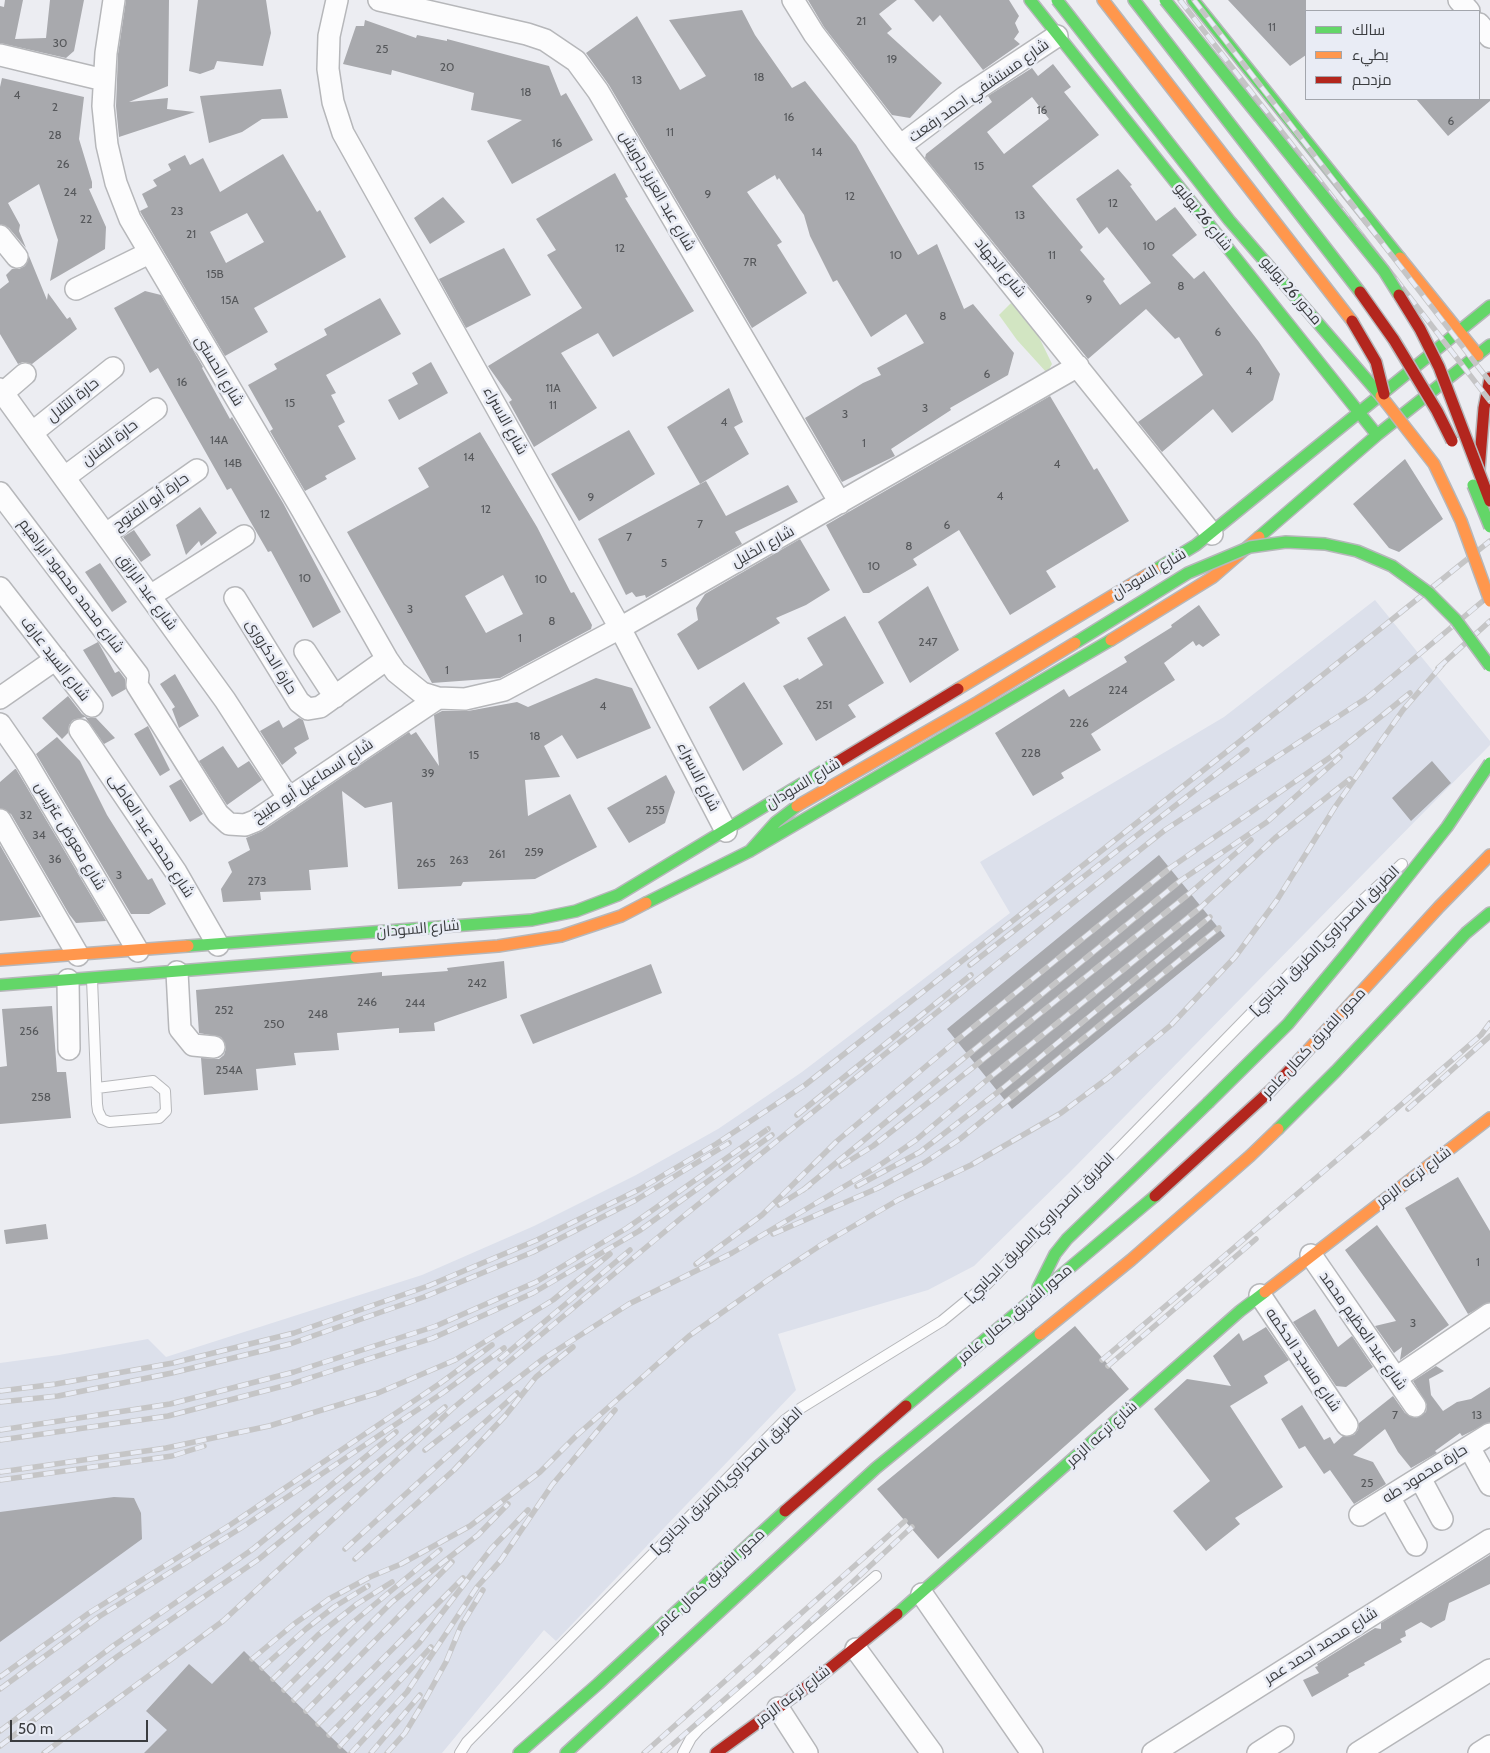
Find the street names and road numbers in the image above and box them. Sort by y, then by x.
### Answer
street label: شارع مستشفي احمد رفعت [905,36,1053,146]
street label: شارع عبد العزيز جاويش [615,128,699,254]
street label: شارع 26 يوليو [1170,179,1236,255]
street label: شارع الجهاد [971,235,1029,301]
street label: محور 26 يوليو [1257,253,1325,329]
street label: شارع الحسنى [191,332,247,410]
street label: حارة التلال [43,374,103,426]
street label: شارع الاسراء [479,384,531,458]
street label: حارة الفنان [78,416,142,470]
street label: حارة أبو الفتوح [110,469,192,535]
street label: شارع محمد محمود ابراهيم [15,515,127,657]
street label: شارع الخليل [728,522,798,572]
street label: شارع السودان [1109,545,1189,603]
street label: شارع عبد الرازق [113,550,181,634]
street label: شارع السيد عارف [16,613,94,705]
street label: حارة الدكرورى [242,616,300,698]
street label: شارع اسماعيل أبو طبيخ [249,735,377,827]
street label: شارع الاسراء [673,740,723,814]
street label: شارع السودان [763,755,843,813]
street label: شارع محمد عبد العاطى [104,771,198,901]
street label: شارع معوض عتريس [31,779,109,893]
street label: الطريق الصحراوي[الطريق الجانبي] [1246,862,1404,1020]
street label: شارع السودان [376,916,460,942]
street label: محور الفريق كمال عامر [1258,984,1370,1102]
street label: شارع ترعه الزمر [1373,1143,1455,1211]
street label: الطريق الصحراوي[الطريق الجانبي] [961,1149,1119,1307]
street label: محور الفريق كمال عامر [954,1261,1076,1367]
street label: شارع عبد العظيم محمد [1315,1268,1411,1394]
street label: شارع مسجد الحكمه [1262,1305,1344,1415]
street label: شارع ترعه الزمر [1063,1398,1141,1470]
street label: الطريق الصحراوي[الطريق الجانبي] [647,1404,807,1558]
street label: حارة محمود طه [1379,1441,1471,1507]
street label: محور الفريق كمال عامر [651,1525,769,1637]
street label: شارع محمد احمد عمر [1261,1604,1381,1688]
street label: شارع ترعه الزمر [752,1662,834,1730]

